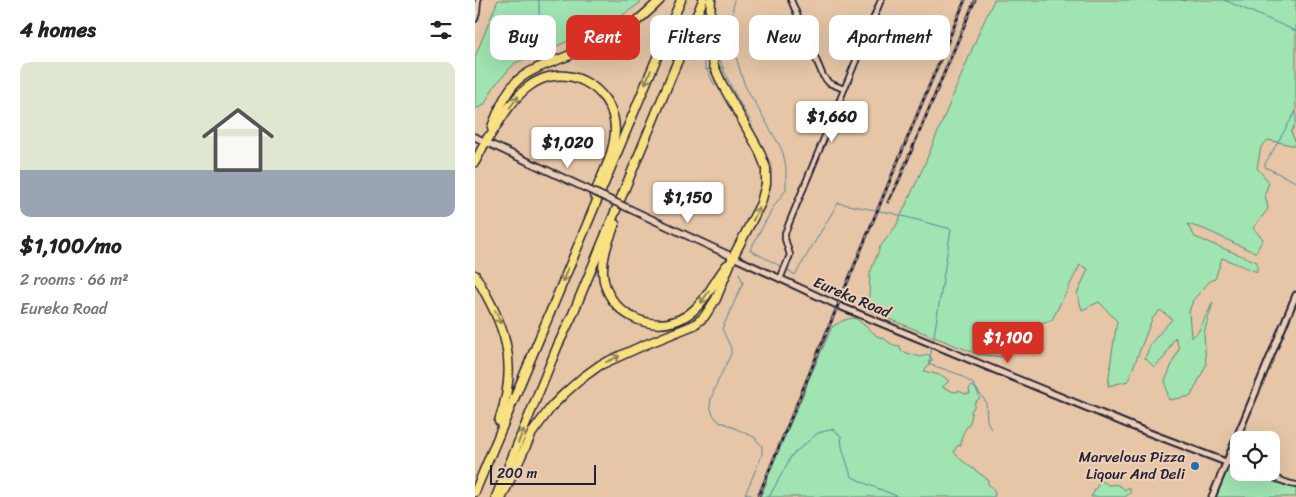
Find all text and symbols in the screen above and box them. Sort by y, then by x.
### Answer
text: 4 homes [20,11,96,49]
chip: Buy [490,15,556,60]
chip: Rent [566,15,640,60]
chip: Filters [650,15,739,60]
chip: New [749,15,819,60]
chip: Apartment [829,15,950,60]
icon: filters [427,16,455,44]
one-way arrow [643,69,653,84]
icon: home [193,95,283,185]
one-way arrow [509,96,520,109]
pin: $1,660 [791,100,873,143]
text: $1,660 [807,102,857,131]
pin: $1,020 [527,126,609,169]
text: $1,020 [542,128,594,157]
pin: $1,150 [647,182,729,224]
text: $1,150 [664,183,712,212]
one-way arrow [752,207,761,222]
text: $1,100/mo [20,227,122,265]
text: 2 rooms · 66 m² [20,265,129,294]
one-way arrow [559,267,569,282]
street label: Eureka Road [809,269,896,325]
one-way arrow [700,290,710,304]
text: Eureka Road [20,294,107,323]
one-way arrow [494,309,503,324]
pin: $1,100 [967,322,1049,364]
text: $1,100 [983,323,1033,352]
one-way arrow [605,354,620,363]
one-way arrow [517,429,527,444]
map controls [1230,431,1280,481]
button: locate [1230,431,1280,481]
place label: Marvelous Pizza Liqour And Deli [1079,444,1186,487]
marker: Marvelous Pizza Liqour And Deli [1189,460,1201,472]
text: 200 m [497,461,537,486]
scale bar [490,462,596,485]

